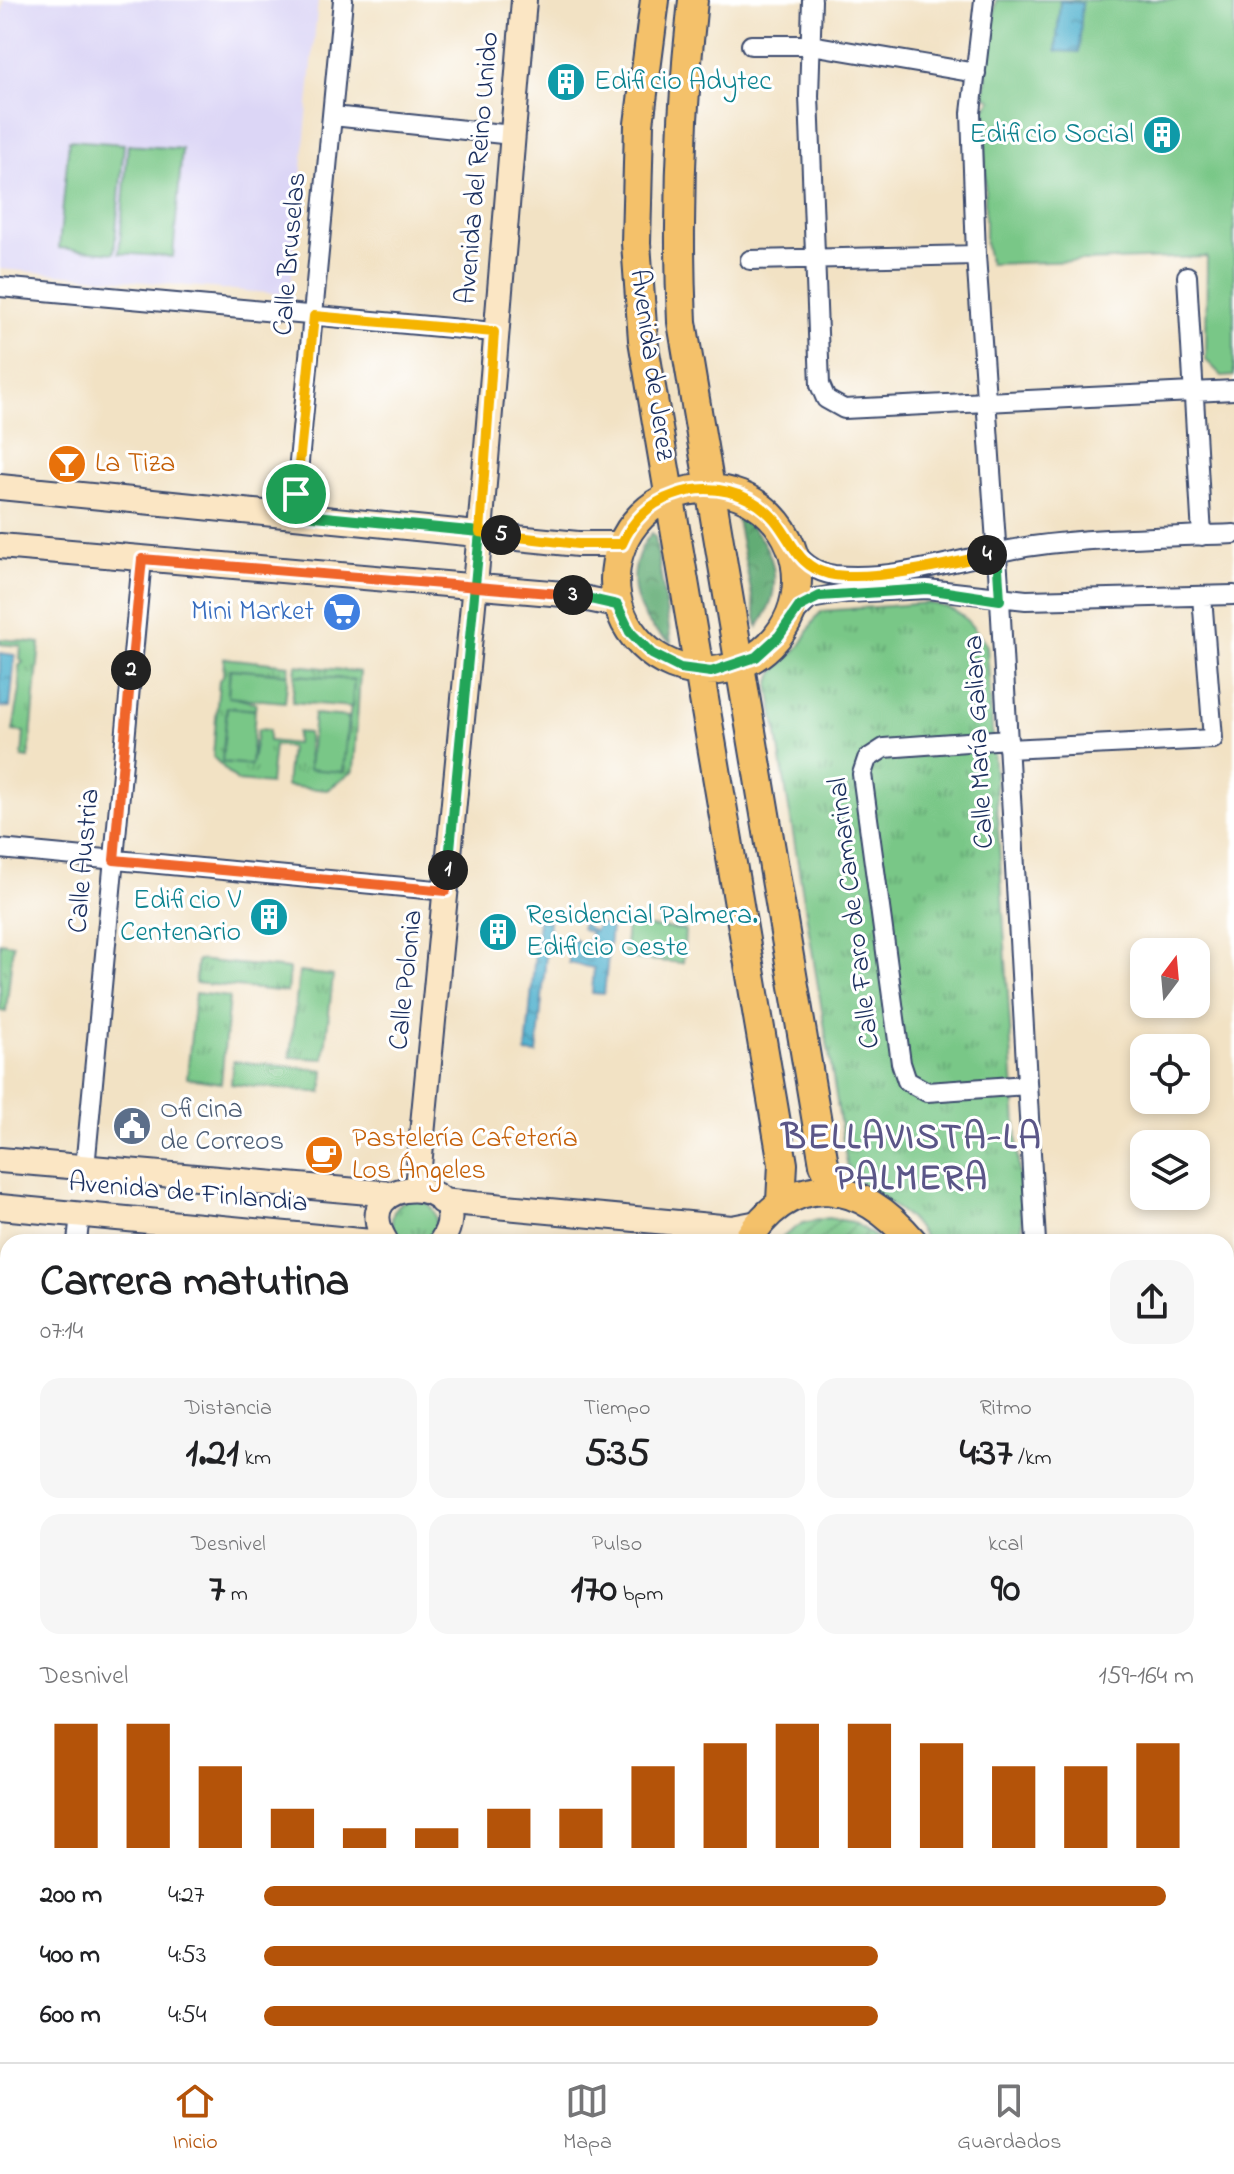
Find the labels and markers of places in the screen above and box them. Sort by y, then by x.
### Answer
building icon: Edificio Adytec [545,61,587,103]
place label: Edificio Adytec [594,62,772,103]
building icon: Edificio Social [1141,114,1183,156]
place label: Edificio Social [969,115,1134,156]
bar icon: La Tiza [46,443,88,485]
place label: La Tiza [95,444,175,485]
pin [262,460,330,528]
pin: 5 [481,515,521,555]
pin: 4 [967,535,1007,575]
pin: 3 [553,575,593,615]
supermarket icon: Mini Market [321,591,363,633]
place label: Mini Market [191,592,314,633]
pin: 2 [111,650,151,690]
pin: 1 [428,850,468,890]
place label: Edificio V Centenario [120,881,242,954]
building icon: Edificio V Centenario [248,896,290,938]
place label: Residencial Palmera. Edificio Oeste [526,896,758,969]
building icon: Residencial Palmera. Edificio Oeste [477,911,519,953]
place label: Oficina de Correos [160,1090,284,1163]
public building icon: Oficina de Correos [111,1105,153,1147]
place label: Pastelería Cafetería Los Ángeles [352,1119,578,1192]
cafe icon: Pastelería Cafetería Los Ángeles [303,1134,345,1176]

